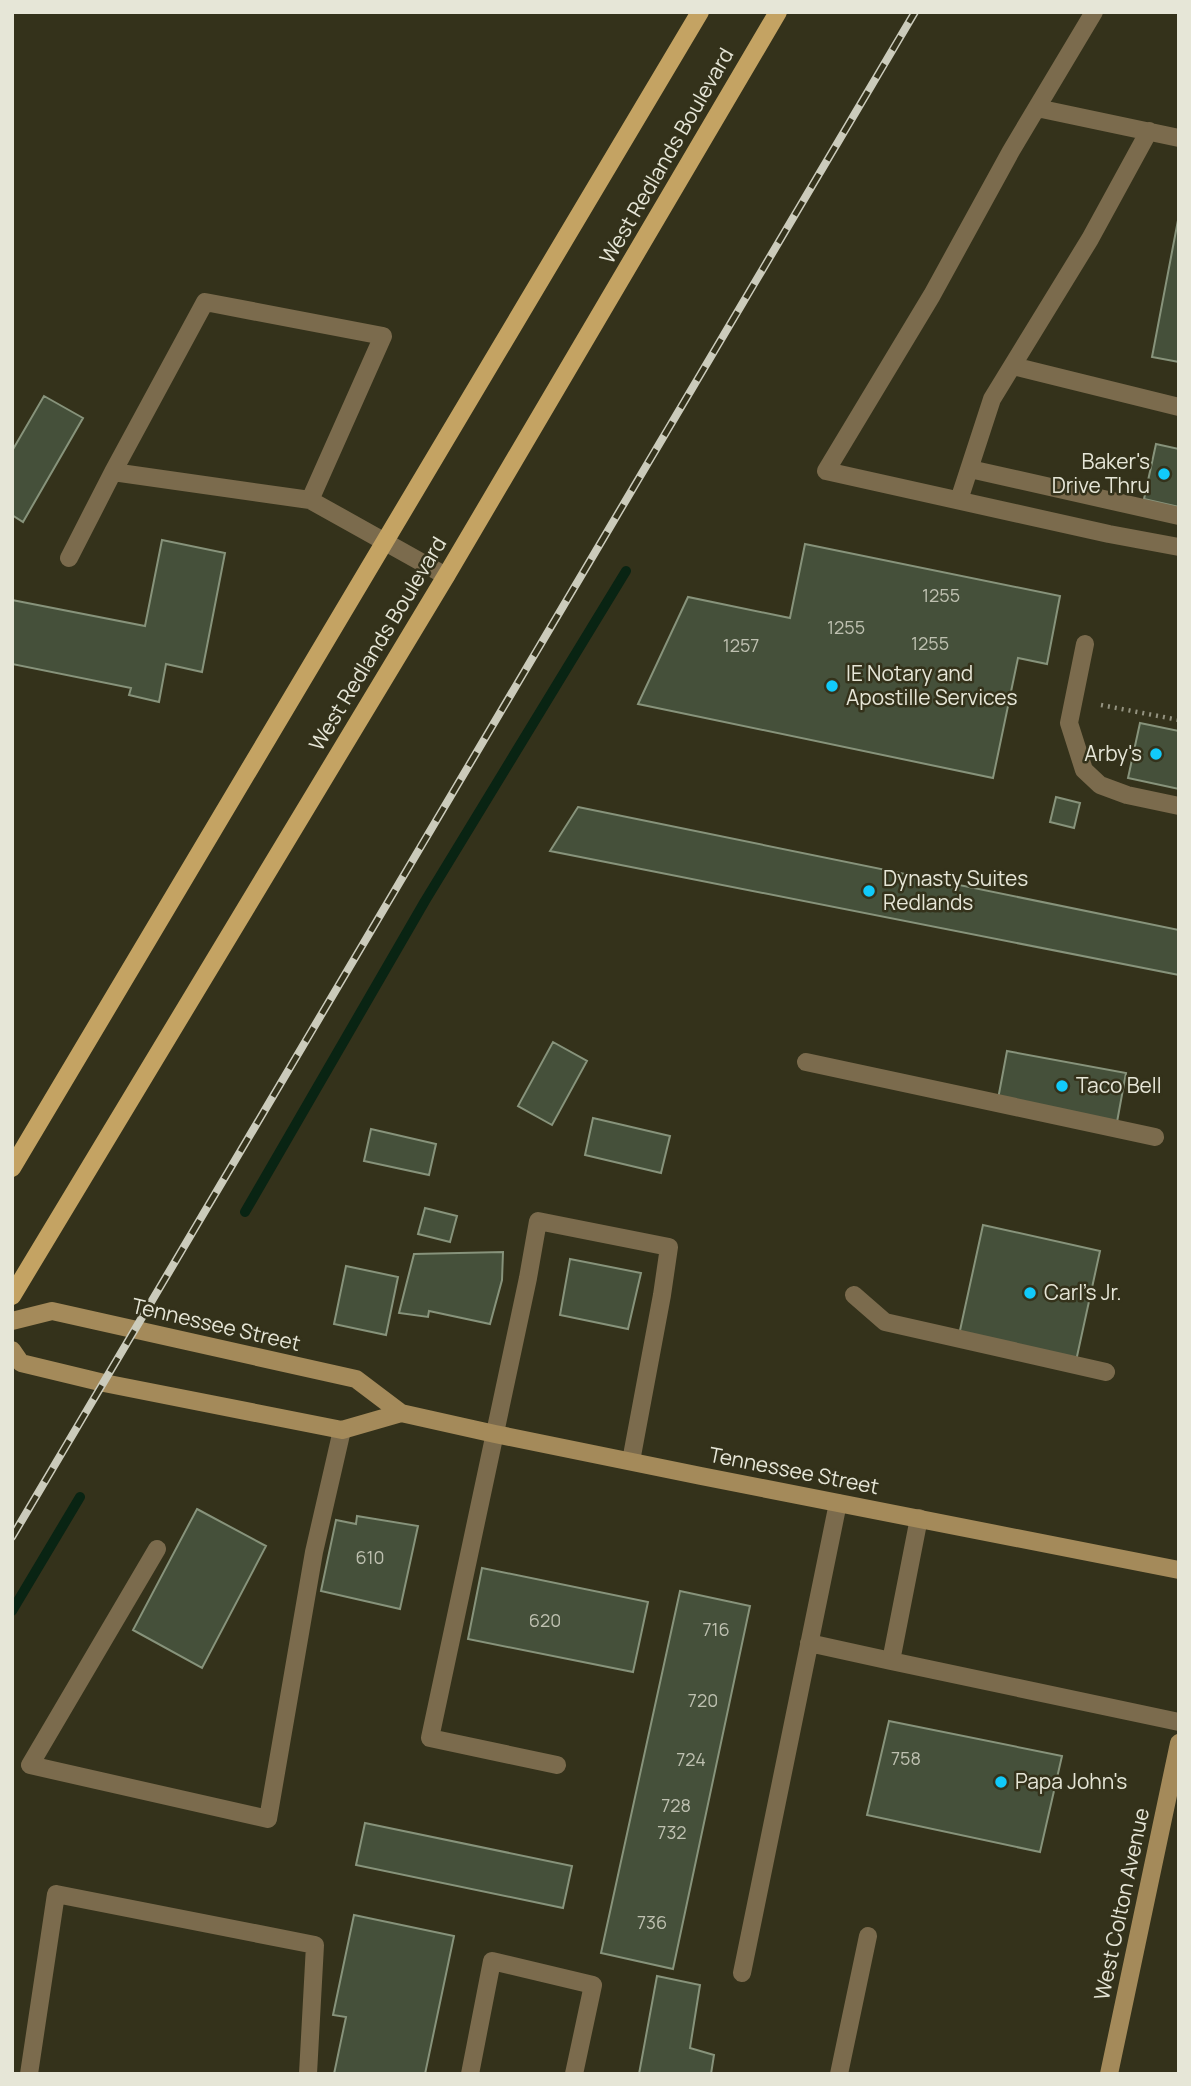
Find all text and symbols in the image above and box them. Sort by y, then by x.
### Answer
street label: West Redlands Boulevard [593,42,739,269]
place label: Baker's Drive Thru [1052,447,1150,499]
marker: Baker's Drive Thru [1156,466,1172,482]
street label: West Redlands Boulevard [302,531,452,756]
house number: 1255 [922,583,960,607]
house number: 1255 [827,615,865,639]
house number: 1255 [911,631,949,655]
house number: 1257 [723,633,759,657]
place label: IE Notary and Apostille Services [846,659,1018,711]
marker: IE Notary and Apostille Services [824,678,840,694]
place label: Arby's [1084,739,1142,767]
marker: Arby's [1148,746,1164,762]
place label: Dynasty Suites Redlands [883,864,1028,916]
marker: Dynasty Suites Redlands [861,883,877,899]
place label: Taco Bell [1076,1071,1162,1099]
marker: Taco Bell [1054,1078,1070,1094]
place label: Carl's Jr. [1044,1278,1122,1306]
marker: Carl's Jr. [1022,1285,1038,1301]
street label: Tennessee Street [129,1291,303,1357]
street label: Tennessee Street [707,1440,881,1500]
house number: 610 [356,1545,384,1569]
house number: 620 [529,1608,561,1632]
house number: 716 [702,1617,730,1641]
house number: 720 [688,1688,718,1712]
house number: 758 [891,1746,921,1770]
house number: 724 [676,1747,706,1771]
place label: Papa John's [1015,1767,1127,1795]
marker: Papa John's [993,1774,1009,1790]
house number: 728 [661,1793,691,1817]
street label: West Colton Avenue [1087,1805,1155,2002]
house number: 732 [657,1820,687,1844]
house number: 736 [637,1910,667,1934]

